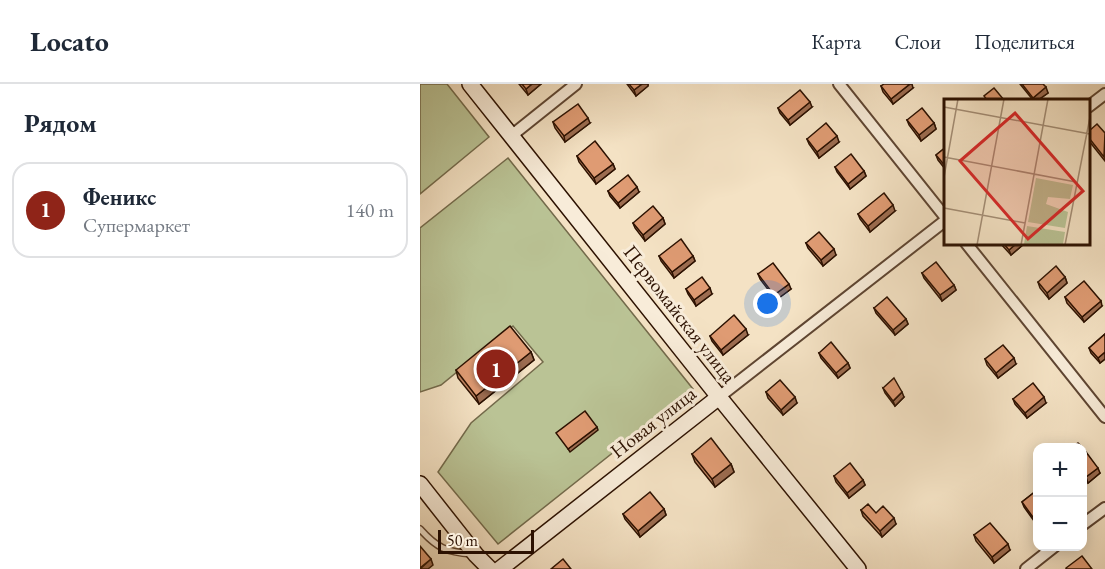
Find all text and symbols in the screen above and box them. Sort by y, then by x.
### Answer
text: Locato [30,23,109,59]
text: Карта [811,28,861,55]
text: Слои [894,28,941,55]
text: Поделиться [974,28,1075,55]
inset map [944,99,1090,244]
text: Рядом [24,106,97,140]
text: Феникс [83,183,156,212]
text: 1 [40,197,51,223]
text: 140 m [346,197,394,223]
text: Супермаркет [83,212,190,238]
street label: Первомайская улица [618,240,742,388]
your location [753,289,782,318]
pin: 1 [476,346,516,392]
street label: Новая улица [605,380,701,464]
map controls [1033,443,1087,551]
button: + [1033,443,1087,497]
button: − [1033,497,1087,551]
scale bar [438,527,534,554]
text: 50 m [447,530,478,551]

